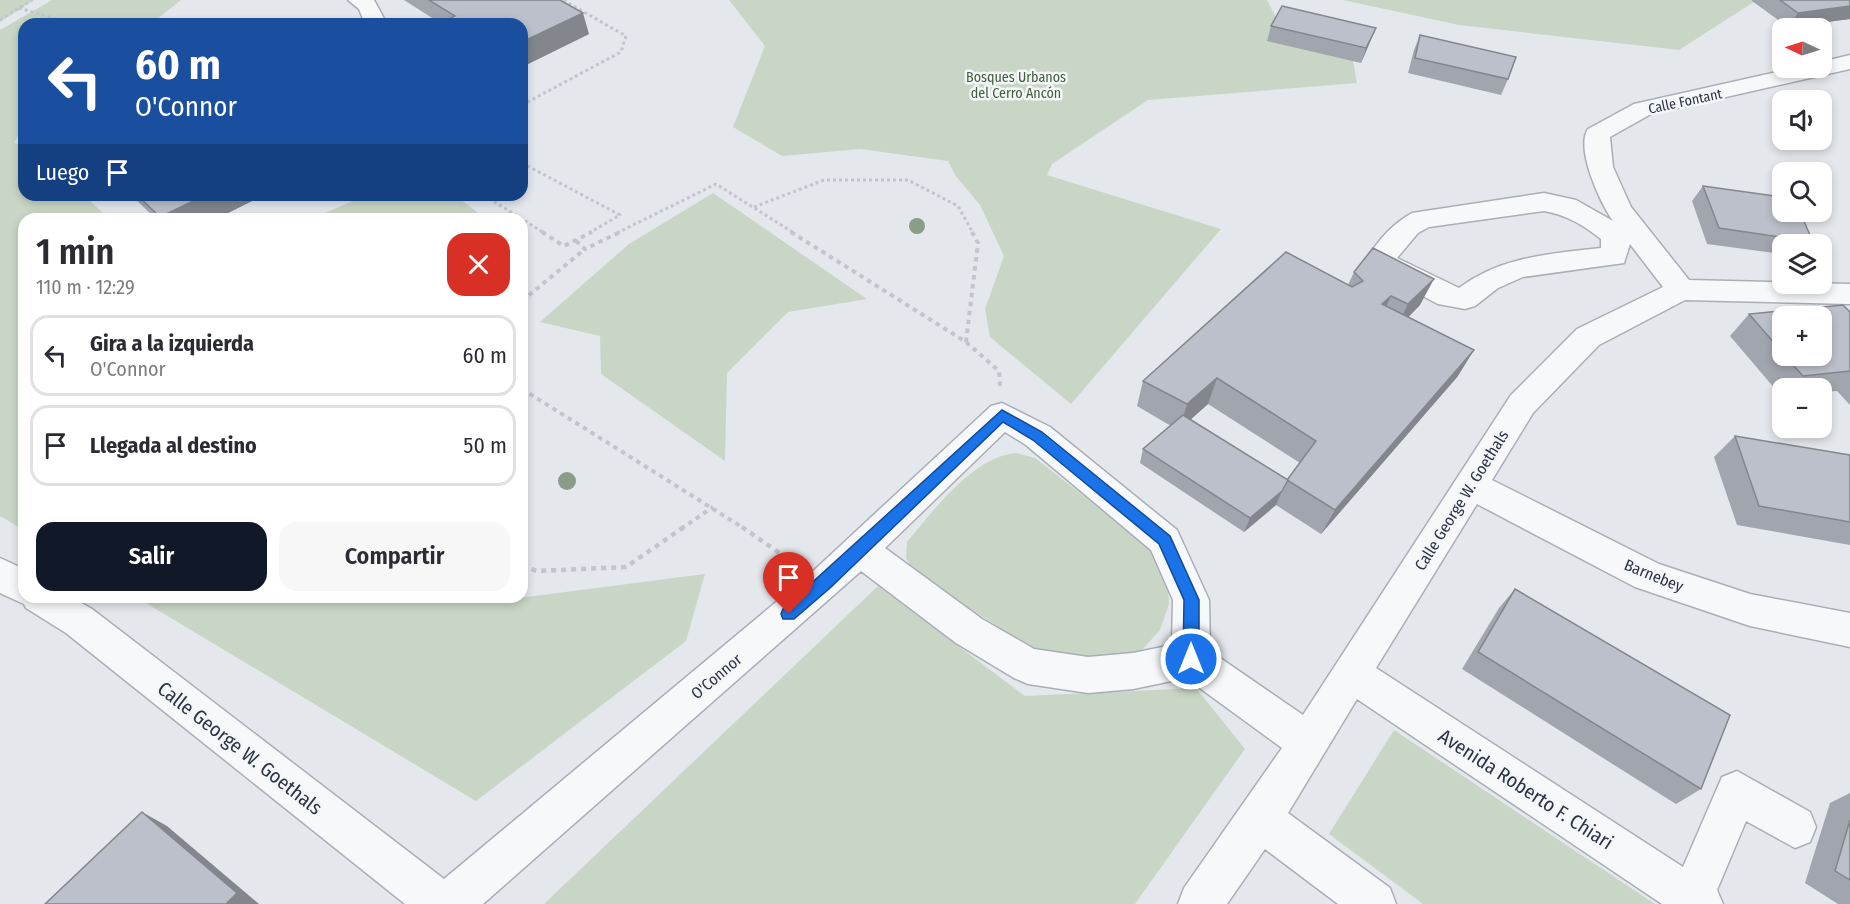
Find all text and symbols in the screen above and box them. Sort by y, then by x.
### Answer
north arrow [1772,18,1832,78]
map controls [1772,18,1832,438]
text: 60 m [135,40,221,90]
icon: left [36,42,114,120]
park label: Bosques Urbanos del Cerro Ancón [966,69,1066,102]
street label: Calle Fontant [1647,85,1724,118]
button: sound [1772,90,1832,150]
text: O'Connor [135,91,237,123]
icon: arrive [101,156,134,189]
text: Luego [36,159,89,186]
button: search [1772,162,1832,222]
text: 1 min [36,230,114,274]
button: close [447,233,510,296]
button: layers [1772,234,1832,294]
text: 110 m · 12:29 [36,275,135,299]
button: + [1772,306,1832,366]
text: Gira a la izquierda [90,330,254,357]
icon: left [39,339,72,372]
text: 60 m [463,342,507,369]
text: O'Connor [90,357,165,381]
button: − [1772,378,1832,438]
street label: Calle George W. Goethals [1410,426,1512,574]
icon: arrive [39,429,72,462]
text: Llegada al destino [90,432,257,459]
text: 50 m [463,432,507,459]
button: Salir [36,522,267,591]
button: Compartir [279,522,510,591]
pin [763,552,814,614]
street label: Barnebey [1622,555,1687,596]
icon: arrive [772,561,805,594]
position arrow [1159,627,1223,691]
street label: O'Connor [687,649,746,703]
street label: Calle George W. Goethals [153,676,327,820]
street label: Avenida Roberto F. Chiari [1434,724,1618,854]

